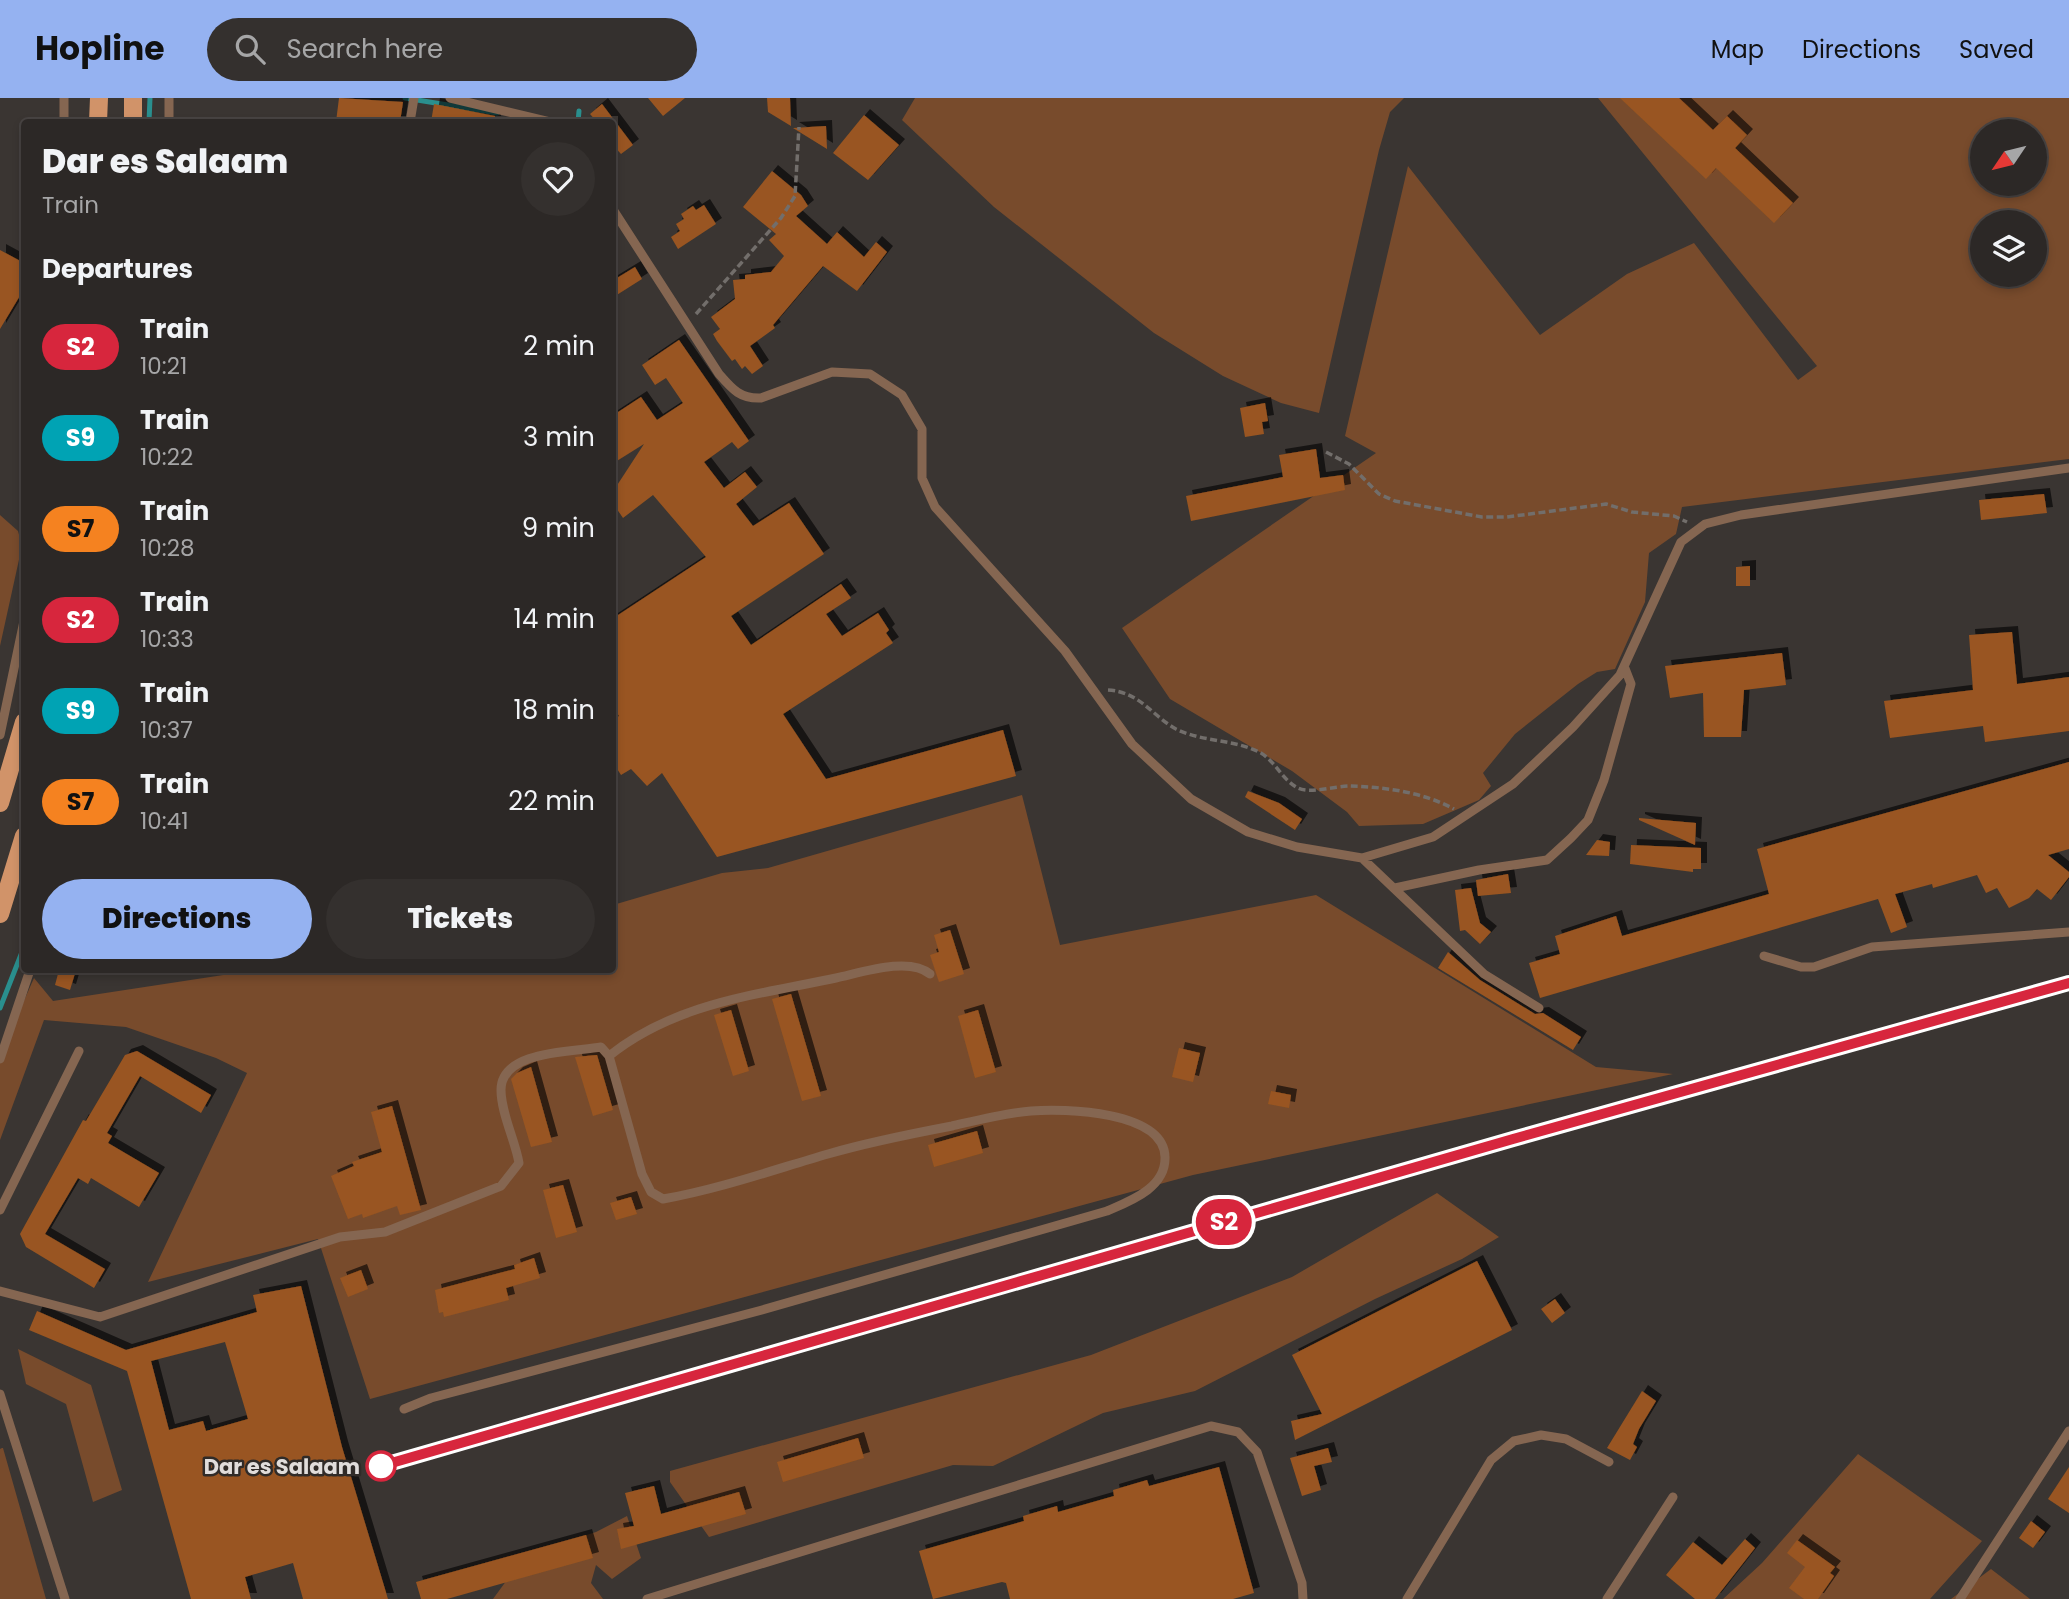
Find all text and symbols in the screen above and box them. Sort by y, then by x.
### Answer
search box [207,18,697,81]
text: Hopline [35,25,165,72]
icon: search [231,30,269,68]
text: Search here [287,31,443,67]
text: Map [1711,33,1764,66]
text: Directions [1802,33,1921,66]
text: Saved [1959,33,2034,66]
north arrow [1970,119,2048,196]
map controls [1970,119,2047,287]
text: Dar es Salaam [42,138,288,185]
button: heart [521,142,595,216]
text: Train [42,189,99,221]
button: layers [1970,210,2047,287]
text: Departures [42,251,193,287]
text: Train [140,311,209,347]
text: 2 min [523,328,595,364]
text: S2 [66,330,95,363]
text: 10:21 [140,350,187,382]
text: Train [140,402,209,438]
text: 3 min [523,419,595,455]
text: S9 [66,421,95,454]
text: 10:22 [140,441,193,473]
text: Train [140,493,209,529]
text: 9 min [522,510,595,546]
text: S7 [67,512,94,545]
text: 10:28 [140,532,194,564]
text: Train [140,584,209,620]
text: 14 min [514,601,595,637]
text: S2 [66,603,95,636]
text: 10:33 [140,623,194,655]
text: Train [140,675,209,711]
text: 18 min [514,692,595,728]
text: S9 [66,694,95,727]
text: 10:37 [140,714,193,746]
text: Train [140,766,209,802]
text: 22 min [508,783,595,819]
text: S7 [67,785,94,818]
text: 10:41 [140,805,189,837]
button: Directions [42,879,312,959]
button: Tickets [326,879,595,959]
line badge: S2 [1192,1199,1256,1245]
text: S2 [1210,1205,1238,1238]
marker: Dar es Salaam [366,1451,396,1481]
place label: Dar es Salaam [204,1452,360,1481]

